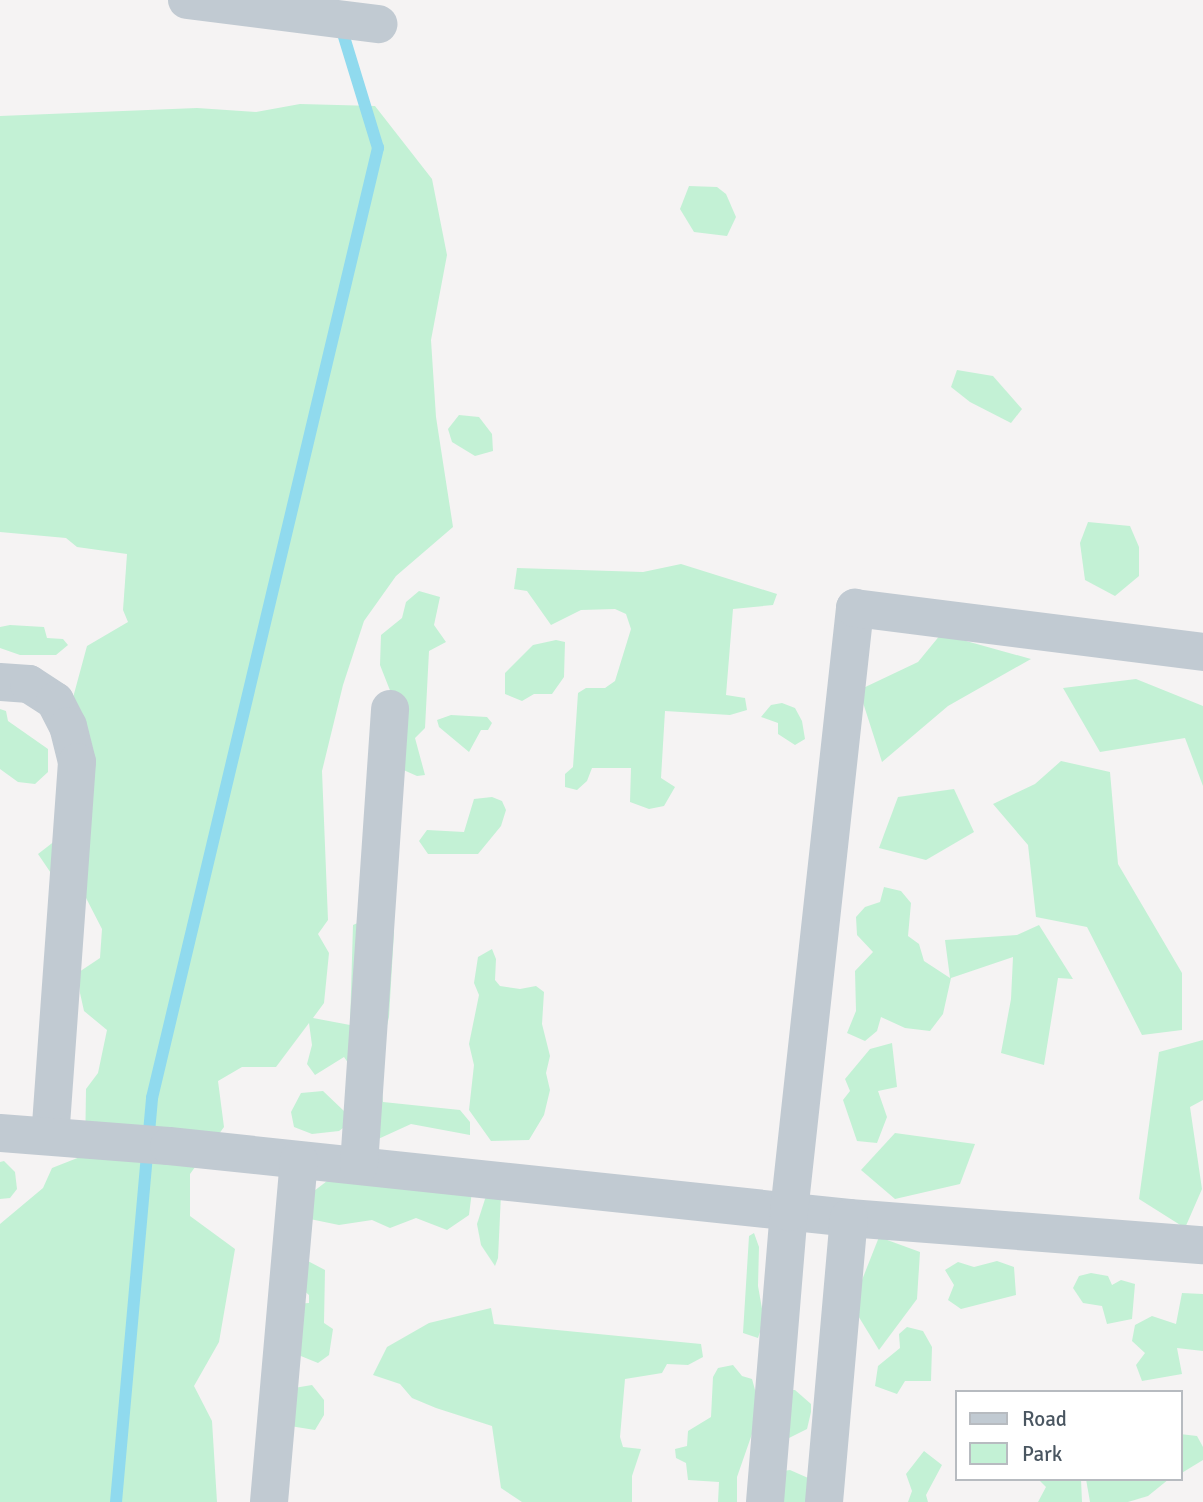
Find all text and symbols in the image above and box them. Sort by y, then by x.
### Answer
legend [954,1390,1182,1481]
text: Road [1022,1406,1067,1432]
text: Park [1022,1441,1062,1467]

